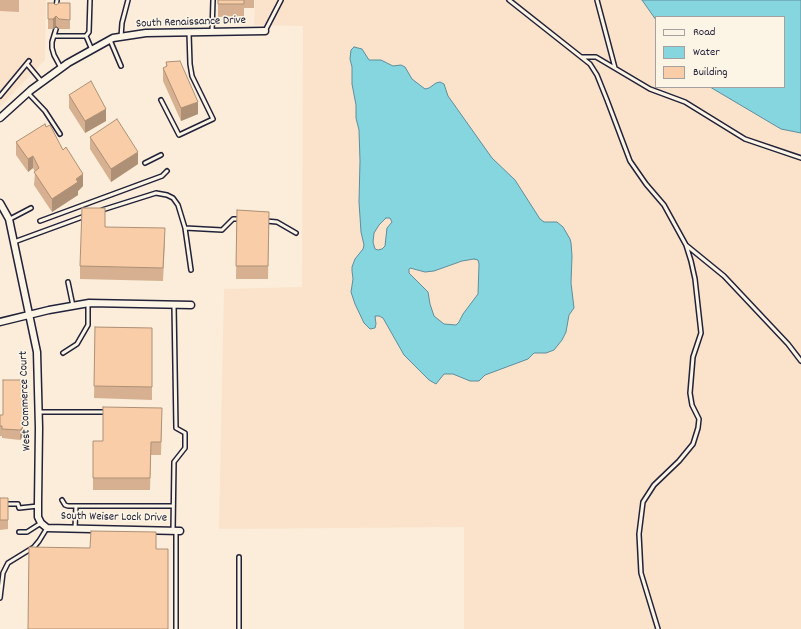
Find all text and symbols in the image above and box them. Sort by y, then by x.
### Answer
street label: South Renaissance Drive [136,14,246,32]
legend [655,16,785,88]
text: Road [693,24,715,41]
text: Water [693,44,720,61]
text: Building [693,64,728,81]
street label: West Commerce Court [17,351,35,451]
street label: South Weiser Lock Drive [61,510,167,526]

